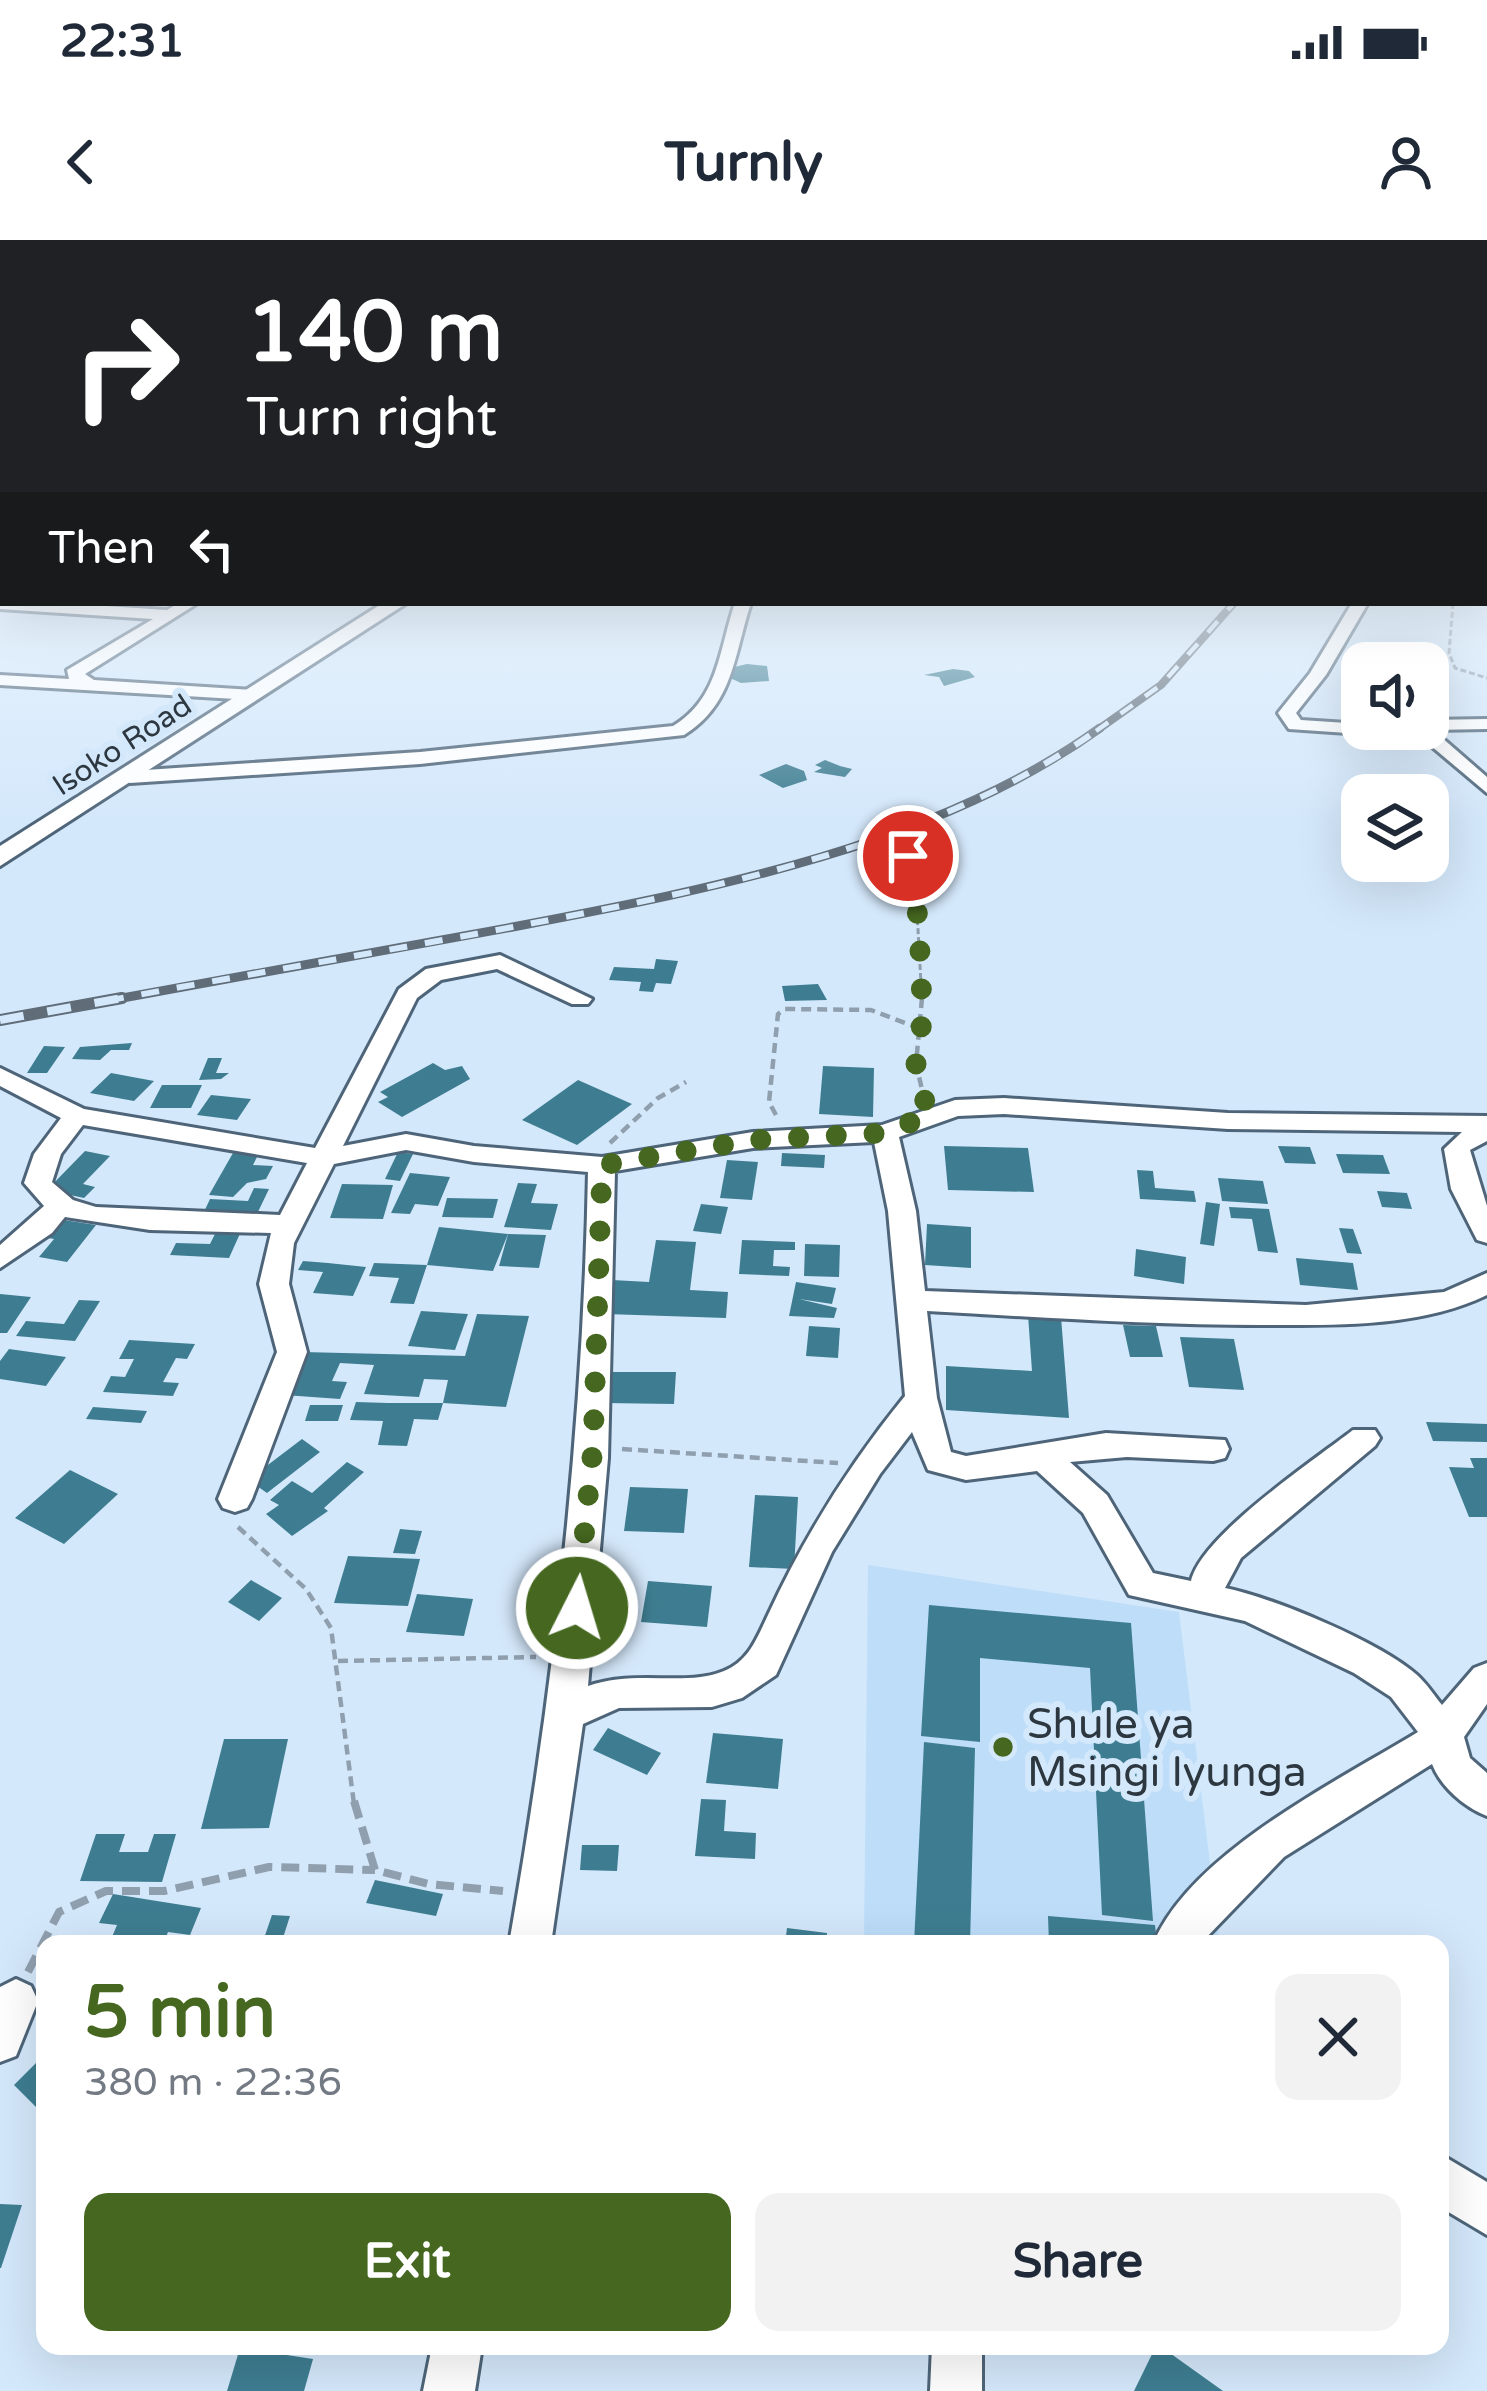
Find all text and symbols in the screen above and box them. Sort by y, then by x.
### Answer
text: 22:31 [60,15,185,69]
icon: back [48,129,114,195]
icon: person [1373,129,1439,195]
text: Turnly [664,130,823,195]
text: 140 m [246,283,503,384]
icon: right [48,288,204,444]
text: Turn right [246,385,497,450]
icon: left [179,516,245,582]
text: Then [48,522,155,576]
map controls [1341,642,1449,882]
button: sound [1341,642,1449,750]
street label: Isoko Road [46,687,199,804]
button: layers [1341,774,1449,882]
pin [857,805,959,907]
icon: arrive [875,823,941,889]
position arrow [514,1545,640,1671]
place label: Shule ya Msingi Iyunga [1027,1699,1307,1798]
marker: Shule ya Msingi Iyunga [990,1734,1016,1760]
text: 5 min [84,1970,276,2057]
button: close [1275,1974,1401,2100]
text: 380 m · 22:36 [84,2059,342,2106]
button: Exit [84,2193,731,2331]
button: Share [755,2193,1401,2331]

